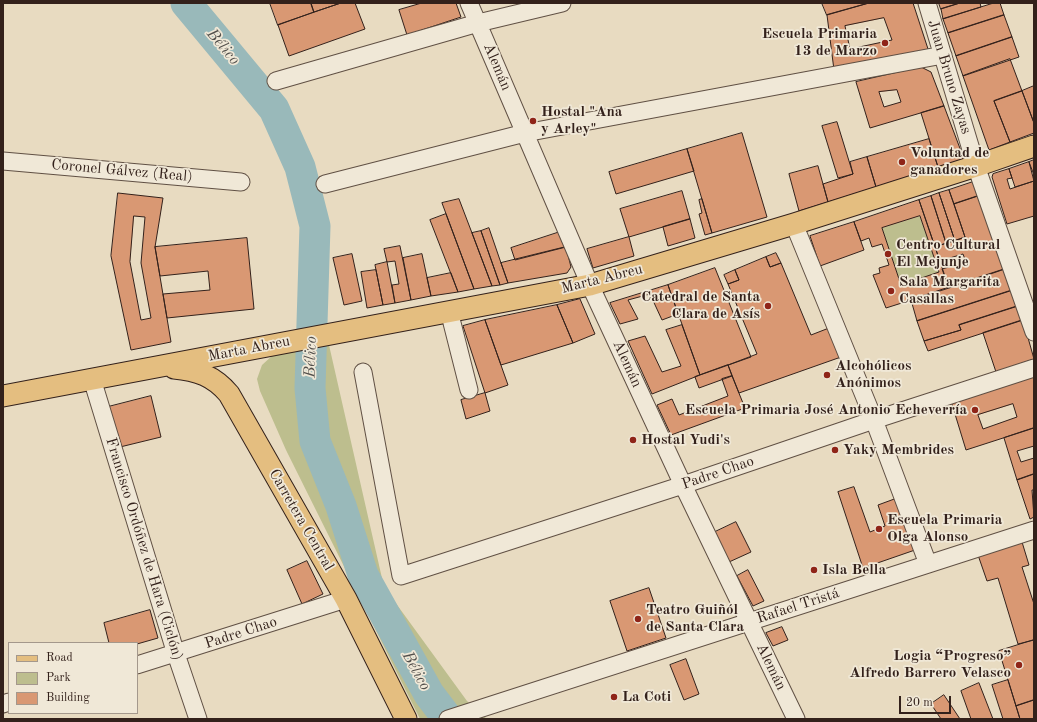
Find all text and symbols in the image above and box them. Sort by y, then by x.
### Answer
street label: Juan Bruno Zayas [923,18,975,136]
water label: Bélico [202,25,244,69]
place label: Escuela Primaria 13 de Marzo [762,25,877,60]
marker: Escuela Primaria 13 de Marzo [880,38,890,48]
street label: Alemán [479,41,515,93]
place label: Hostal "Ana y Arley" [541,103,622,138]
marker: Hostal "Ana y Arley" [528,116,538,126]
place label: Voluntad de ganadores [910,144,989,179]
street label: Coronel Gálvez (Real) [51,156,193,186]
marker: Voluntad de ganadores [897,157,907,167]
place label: Centro Cultural El Mejunje [896,236,1000,271]
marker: Centro Cultural El Mejunje [883,249,893,259]
street label: Marta Abreu [559,260,645,298]
place label: Sala Margarita Casallas [899,273,1000,308]
marker: Sala Margarita Casallas [886,286,896,296]
place label: Catedral de Santa Clara de Asís [641,288,760,323]
marker: Catedral de Santa Clara de Asís [763,301,773,311]
street label: Marta Abreu [206,332,292,366]
water label: Bélico [301,336,321,378]
street label: Alemán [608,338,646,390]
place label: Alcohólicos Anónimos [835,357,912,392]
marker: Alcohólicos Anónimos [822,370,832,380]
place label: Escuela Primaria José Antonio Echeverría [685,401,967,419]
marker: Escuela Primaria José Antonio Echeverría [970,405,980,415]
place label: Hostal Yudi's [641,431,730,449]
street label: Francisco Ordóñez de Hara (Ciclón) [101,435,187,663]
marker: Hostal Yudi's [628,435,638,445]
place label: Yaky Membrides [843,441,954,459]
marker: Yaky Membrides [830,445,840,455]
street label: Padre Chao [680,452,756,494]
street label: Carretera Central [265,466,337,574]
place label: Escuela Primaria Olga Alonso [887,511,1002,546]
marker: Escuela Primaria Olga Alonso [874,524,884,534]
place label: Isla Bella [822,561,886,579]
marker: Isla Bella [809,565,819,575]
street label: Rafael Tristá [754,584,842,628]
place label: Teatro Guiñól de Santa Clara [646,601,744,636]
street label: Padre Chao [203,613,279,653]
marker: Teatro Guiñól de Santa Clara [633,614,643,624]
street label: Alemán [752,641,790,693]
legend [8,642,138,714]
place label: Logia “Progreso” Alfredo Barrero Velasco [849,647,1011,682]
water label: Bélico [397,648,435,694]
text: Road [46,652,73,664]
marker: Logia “Progreso” Alfredo Barrero Velasco [1014,660,1024,670]
text: Park [46,672,71,684]
place label: La Coti [622,688,671,706]
scale bar [901,688,953,714]
text: Building [46,692,90,704]
marker: La Coti [609,692,619,702]
text: 20 m [906,697,933,709]

